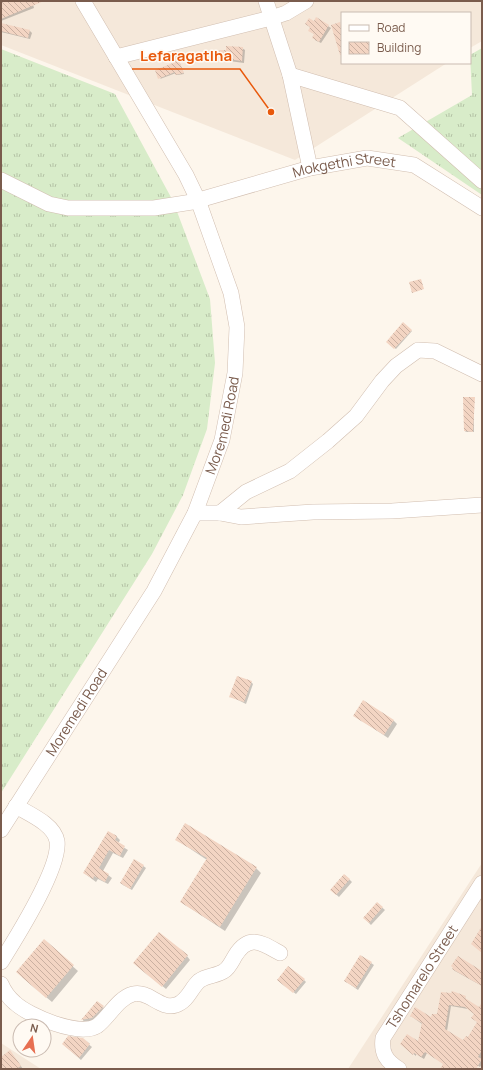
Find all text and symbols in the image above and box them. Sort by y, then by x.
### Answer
legend [341,12,471,64]
text: Road [377,19,405,36]
text: Building [377,39,421,56]
callout: Lefaragatlha [132,42,240,69]
text: Lefaragatlha [140,45,232,66]
street label: Mokgethi Street [290,148,398,182]
street label: Moremedi Road [200,375,243,477]
street label: Moremedi Road [41,664,111,759]
street label: Tshomarelo Street [381,921,462,1032]
north arrow [12,1018,52,1058]
text: N [29,1020,40,1036]

